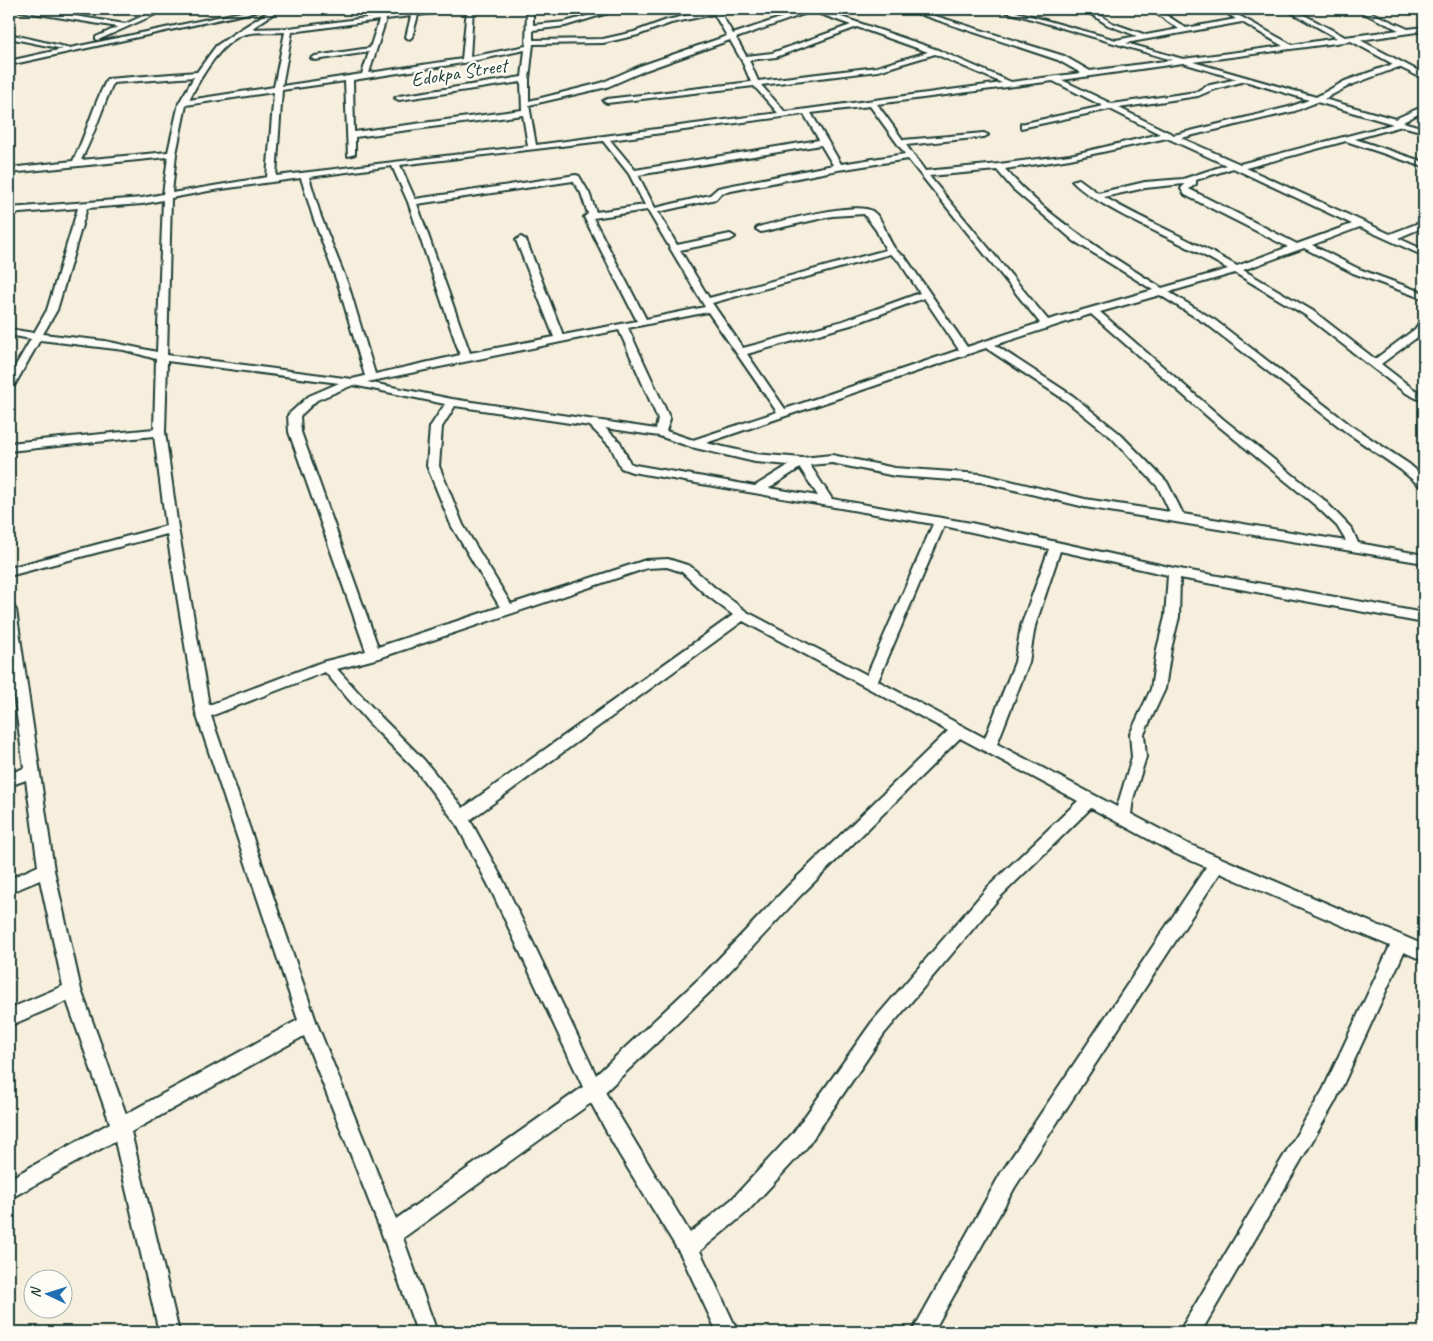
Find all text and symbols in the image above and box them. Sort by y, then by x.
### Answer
street label: Edokpa Street [409,52,512,92]
north arrow [22,1268,72,1318]
text: N [27,1286,44,1298]

